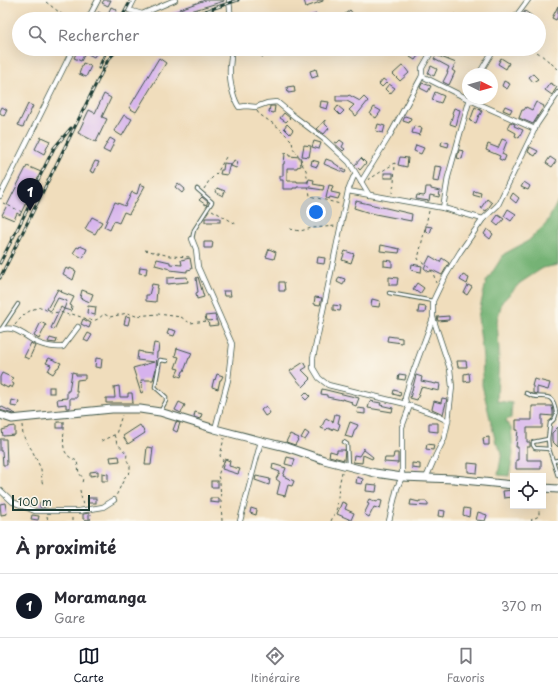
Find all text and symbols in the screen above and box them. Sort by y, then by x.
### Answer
search box [12,12,546,56]
icon: search [26,23,48,45]
text: Rechercher [58,23,139,46]
north arrow [462,68,498,104]
pin: 1 [17,178,43,211]
your location [306,202,326,222]
map controls [510,473,546,509]
button: locate [510,473,546,509]
scale bar [12,493,90,512]
text: 100 m [18,493,52,510]
text: À proximité [16,534,116,560]
text: Moramanga [54,585,147,608]
text: 1 [26,596,32,615]
text: 370 m [501,596,542,615]
text: Gare [54,608,85,627]
tab: Carte [73,645,104,686]
tab: Itinéraire [251,645,300,686]
tab: Favoris [447,645,485,686]

